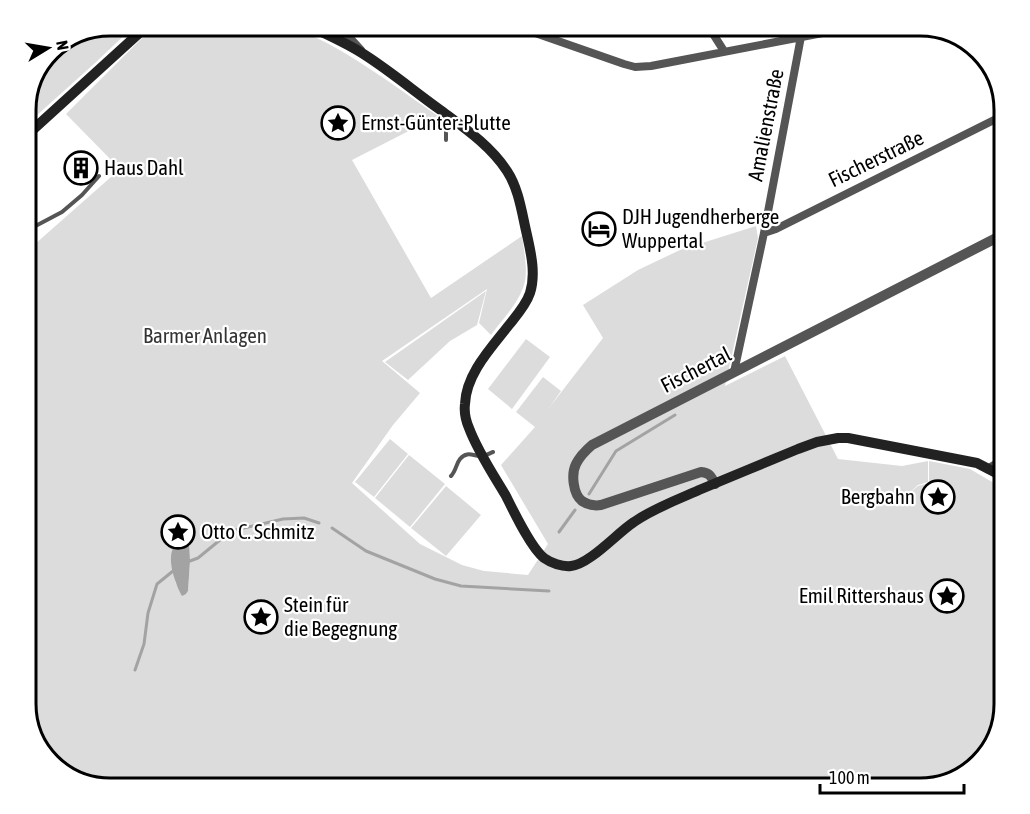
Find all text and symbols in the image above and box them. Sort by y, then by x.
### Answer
north arrow [18,18,78,78]
text: N [53,39,72,51]
street label: Amalienstraße [742,67,788,183]
place icon: Ernst-Günter-Plutte [320,105,356,141]
place label: Ernst-Günter-Plutte [361,110,511,134]
street label: Fischerstraße [824,125,927,191]
building icon: Haus Dahl [63,150,99,186]
place label: Haus Dahl [104,155,184,179]
place label: DJH Jugendherberge Wuppertal [622,204,779,252]
hotel icon: DJH Jugendherberge Wuppertal [581,211,617,247]
park label: Barmer Anlagen [143,323,267,347]
street label: Fischertal [656,341,735,397]
place icon: Bergbahn [920,479,956,515]
place label: Bergbahn [841,484,915,508]
place icon: Otto C. Schmitz [160,514,196,550]
place label: Otto C. Schmitz [201,519,315,543]
place icon: Emil Rittershaus [929,578,965,614]
place label: Emil Rittershaus [799,583,924,607]
place label: Stein für die Begegnung [284,592,397,640]
place icon: Stein für die Begegnung [243,599,279,635]
scale bar [820,757,964,795]
text: 100 m [829,767,870,788]

